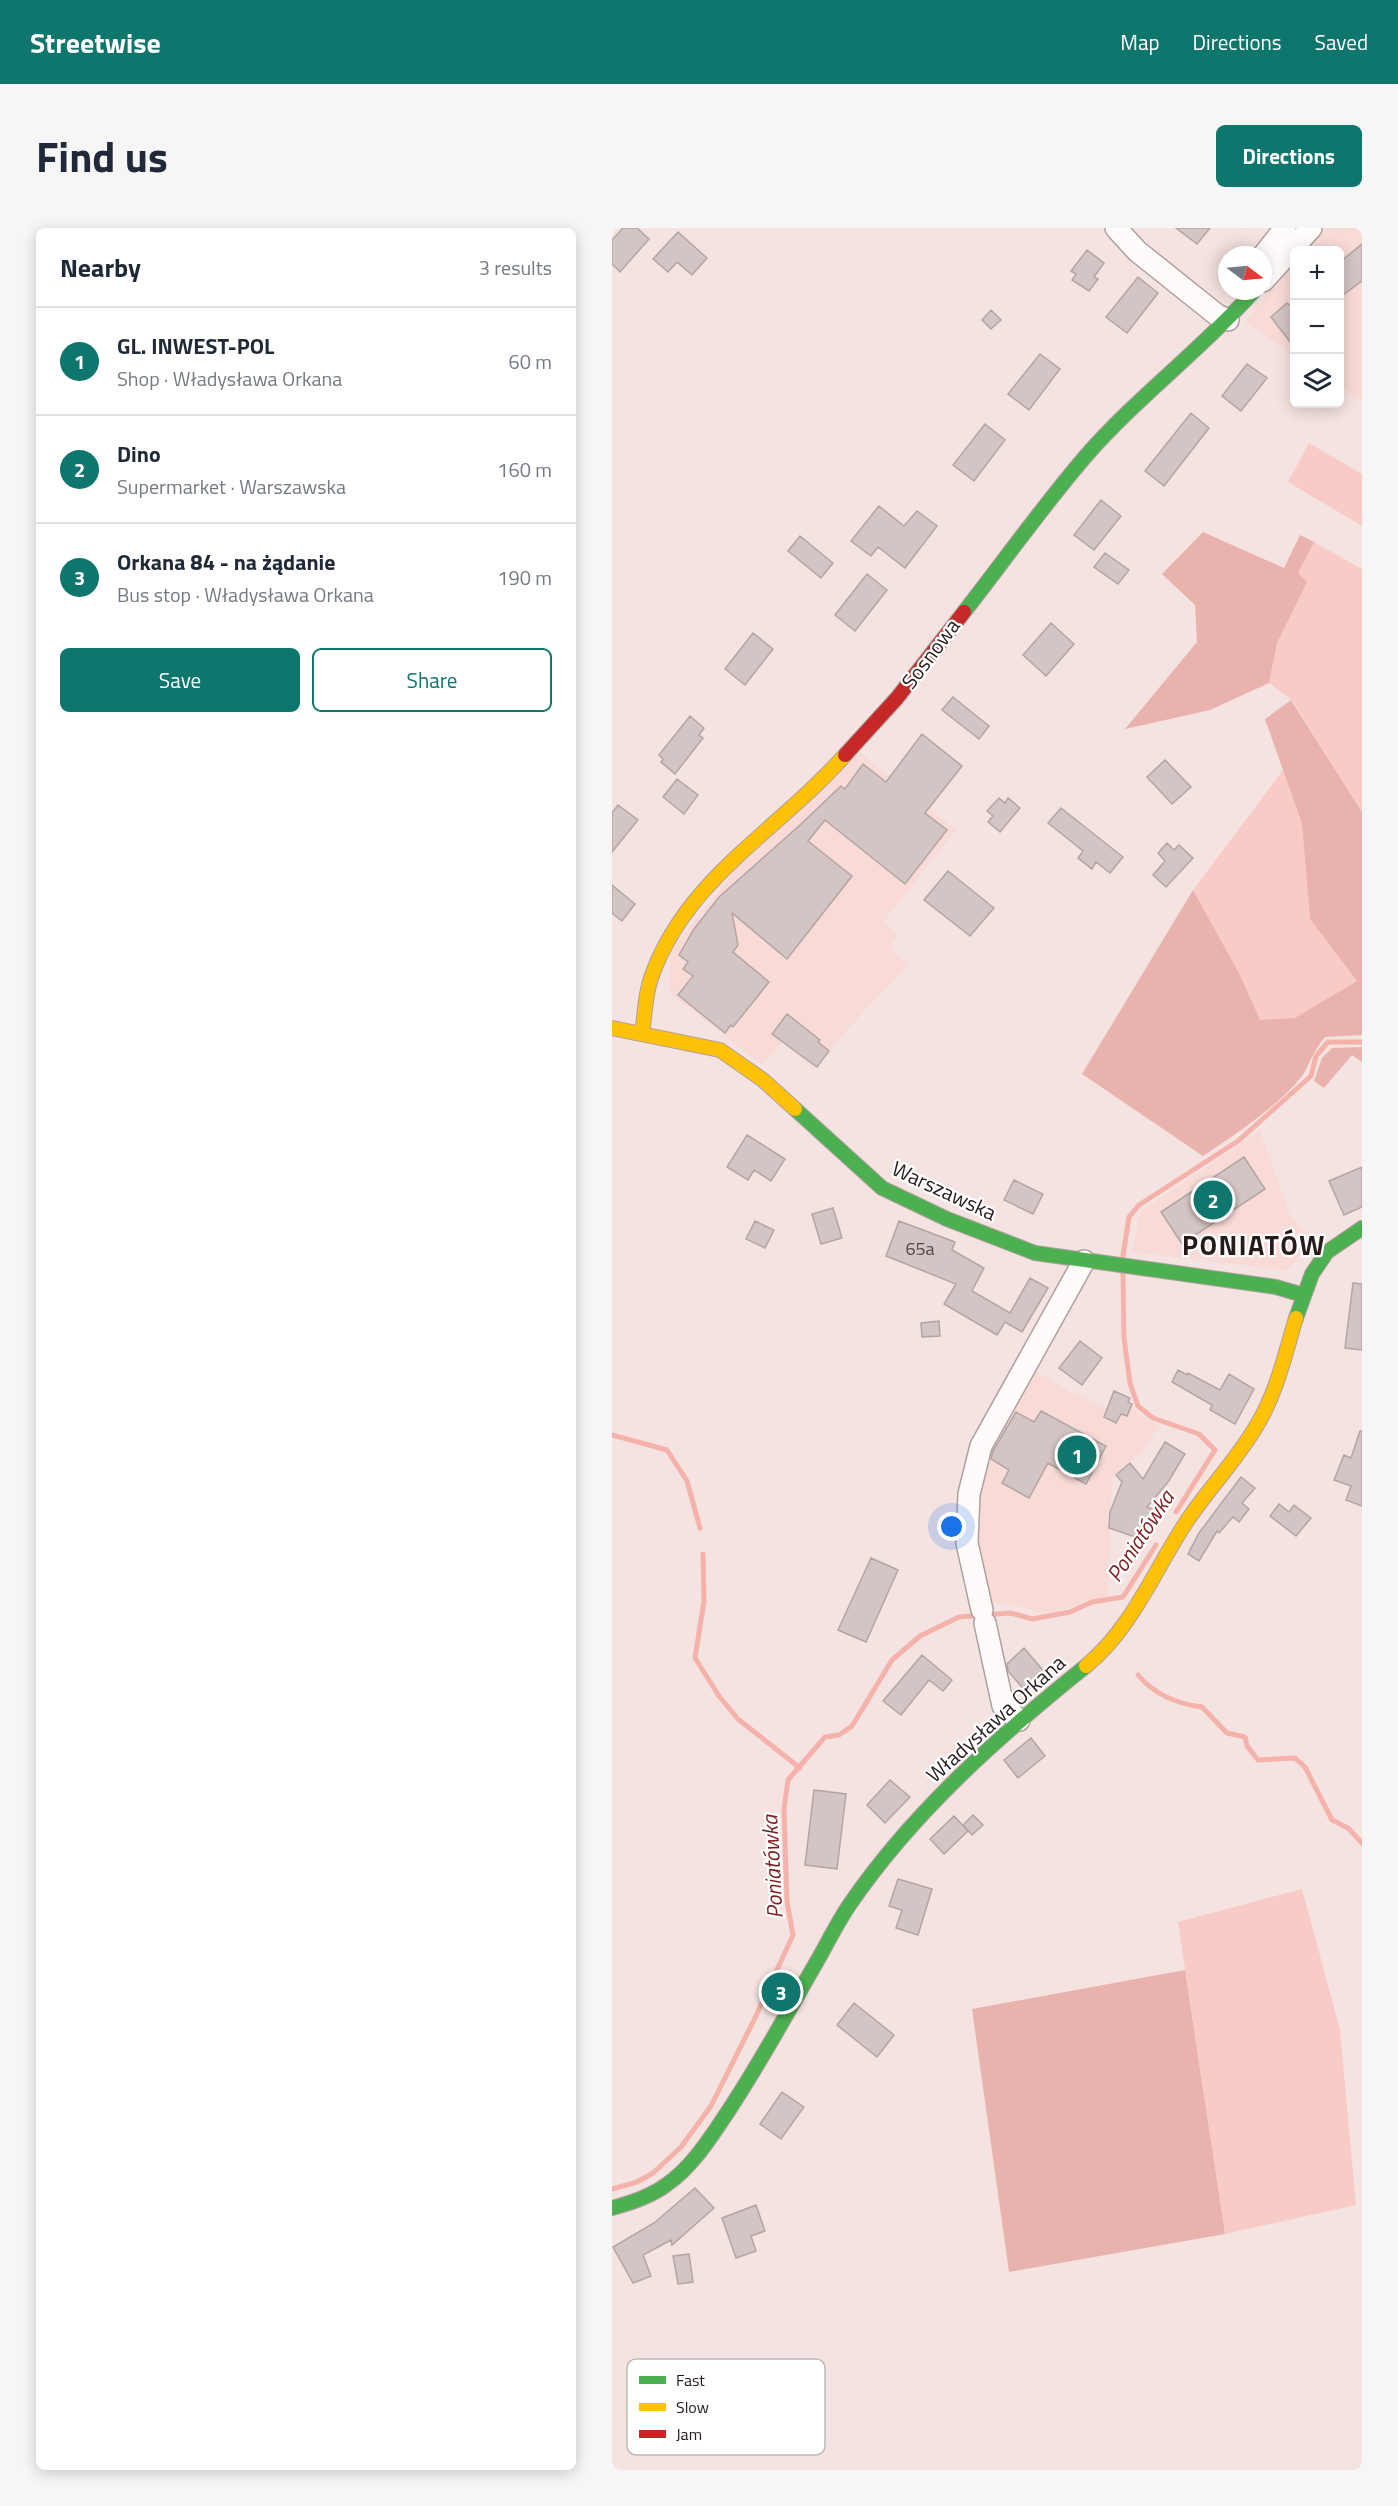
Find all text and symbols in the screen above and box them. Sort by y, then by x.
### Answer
text: Streetwise [30,21,161,64]
text: Map [1120,26,1160,58]
text: Directions [1193,26,1282,58]
text: Saved [1315,26,1368,58]
text: Find us [36,124,168,188]
button: Directions [1216,125,1362,187]
north arrow [1218,246,1272,300]
map controls [1290,246,1344,408]
button: + [1290,246,1344,300]
text: Nearby [60,248,141,287]
text: 3 results [479,252,552,283]
button: − [1290,300,1344,354]
text: GL. INWEST-POL [117,329,274,363]
text: 1 [74,346,85,377]
text: 60 m [508,346,552,377]
button: layers [1290,354,1344,408]
text: Shop · Władysława Orkana [117,363,342,394]
text: Dino [117,437,161,471]
text: 2 [74,454,85,485]
text: 160 m [497,454,552,485]
text: Supermarket · Warszawska [117,471,346,502]
text: Orkana 84 - na żądanie [117,545,335,579]
text: 3 [74,562,85,593]
text: 190 m [497,562,552,593]
text: Bus stop · Władysława Orkana [117,579,374,610]
street label: Sosnowa [893,611,968,695]
button: Save [60,648,300,712]
button: Share [312,648,552,712]
street label: Warszawska [887,1152,1002,1228]
pin: 2 [1194,1178,1232,1222]
district label: PONIATÓW [1182,1224,1326,1265]
house number: 65a [905,1235,935,1262]
pin: 1 [1058,1432,1096,1478]
water label: Poniatówka [1098,1482,1184,1589]
your location [937,1512,966,1541]
street label: Władysława Orkana [918,1646,1073,1790]
water label: Poniatówka [752,1812,792,1920]
pin: 3 [762,1970,800,2014]
legend [627,2359,825,2455]
text: Fast [676,2368,705,2392]
text: Slow [676,2395,709,2419]
text: Jam [676,2422,702,2446]

